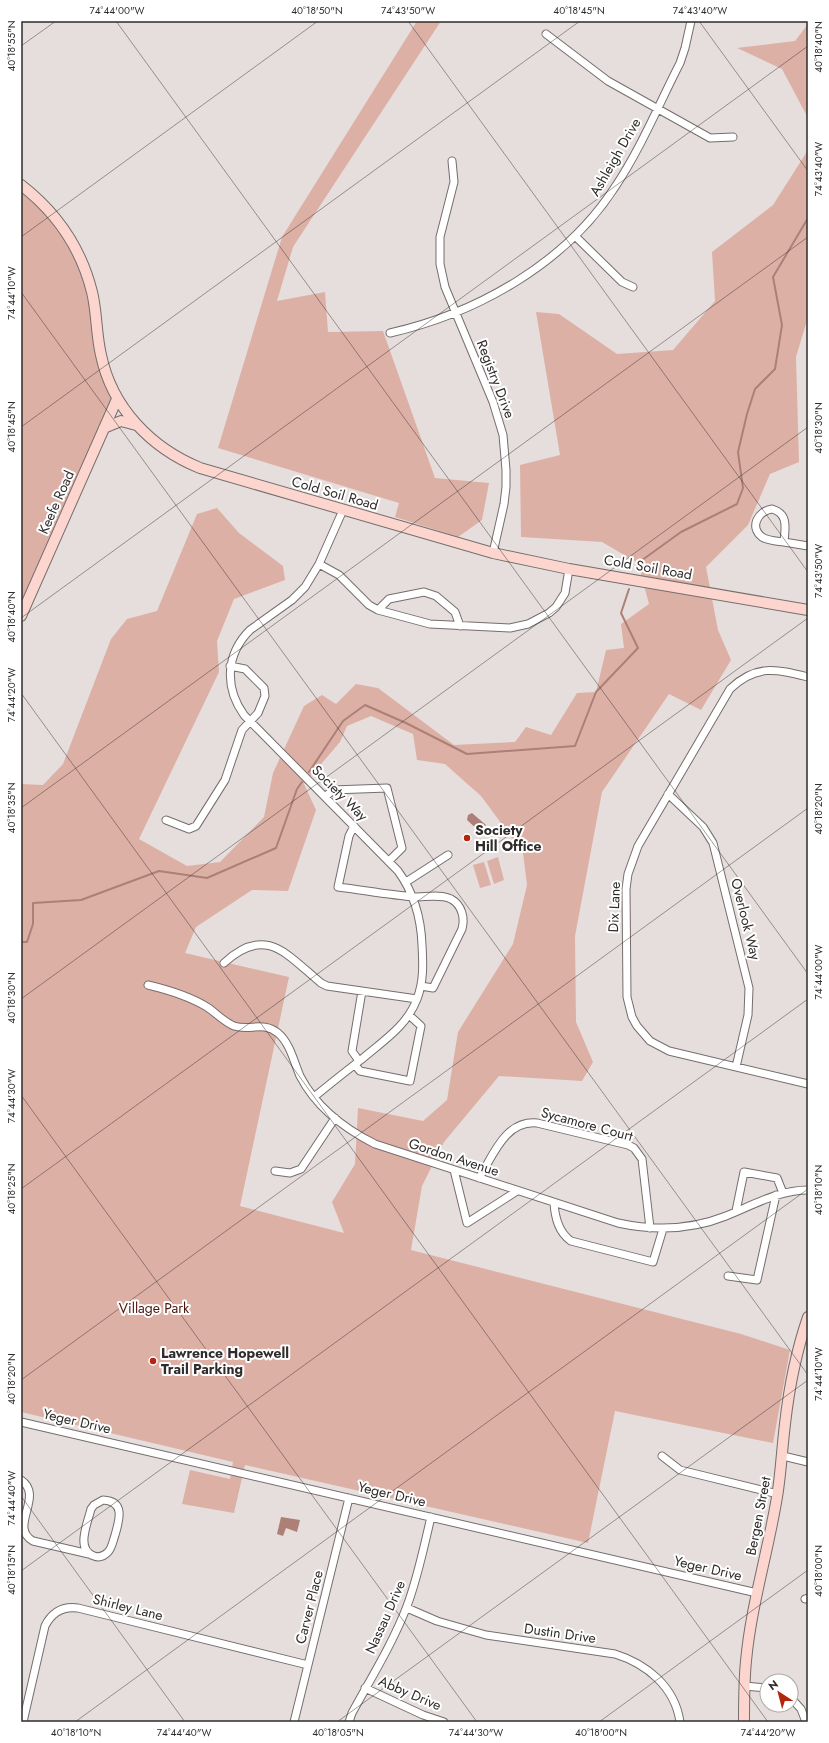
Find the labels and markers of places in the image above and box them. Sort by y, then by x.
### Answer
place label: Society Hill Office [475,820,542,856]
marker: Society Hill Office [462,833,472,843]
place label: Lawrence Hopewell Trail Parking [161,1343,289,1379]
marker: Lawrence Hopewell Trail Parking [148,1356,158,1366]

